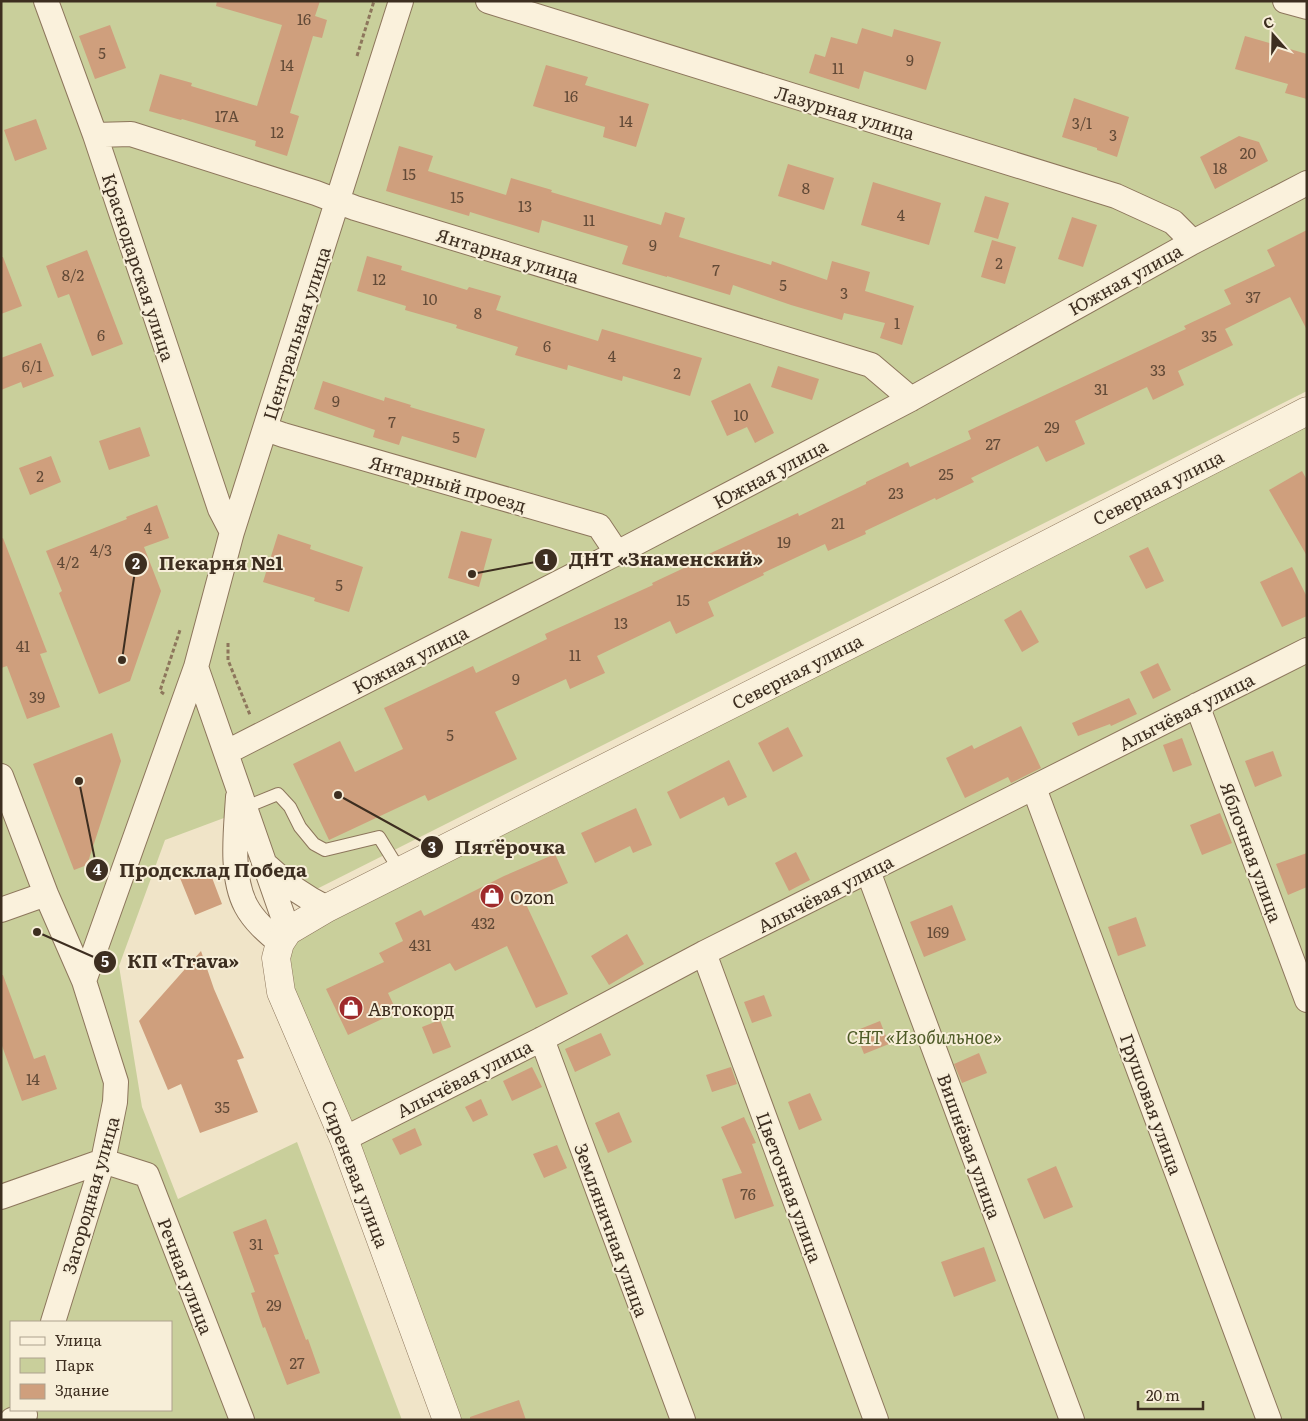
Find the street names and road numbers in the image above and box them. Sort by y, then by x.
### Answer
street label: Лазурная улица [772,78,919,146]
street label: Краснодарская улица [96,169,182,365]
street label: Янтарная улица [433,220,583,290]
street label: Южная улица [1063,236,1187,321]
street label: Центральная улица [255,242,337,423]
street label: Южная улица [708,431,832,515]
street label: Северная улица [1088,442,1228,532]
street label: Янтарный проезд [366,448,530,518]
street label: Южная улица [347,618,473,700]
street label: Северная улица [727,626,867,716]
street label: Алычёвая улица [1113,665,1259,757]
street label: Яблочная улица [1214,778,1290,926]
street label: Алычёвая улица [752,847,898,939]
street label: Грушовая улица [1114,1030,1190,1179]
street label: Алычёвая улица [391,1032,537,1124]
street label: Вишнёвая улица [931,1070,1009,1223]
street label: Сиреневая улица [315,1096,397,1252]
street label: Цветочная улица [750,1108,830,1266]
street label: Загородная улица [55,1113,126,1277]
street label: Земляничная улица [568,1139,656,1321]
street label: Речная улица [151,1214,221,1338]

